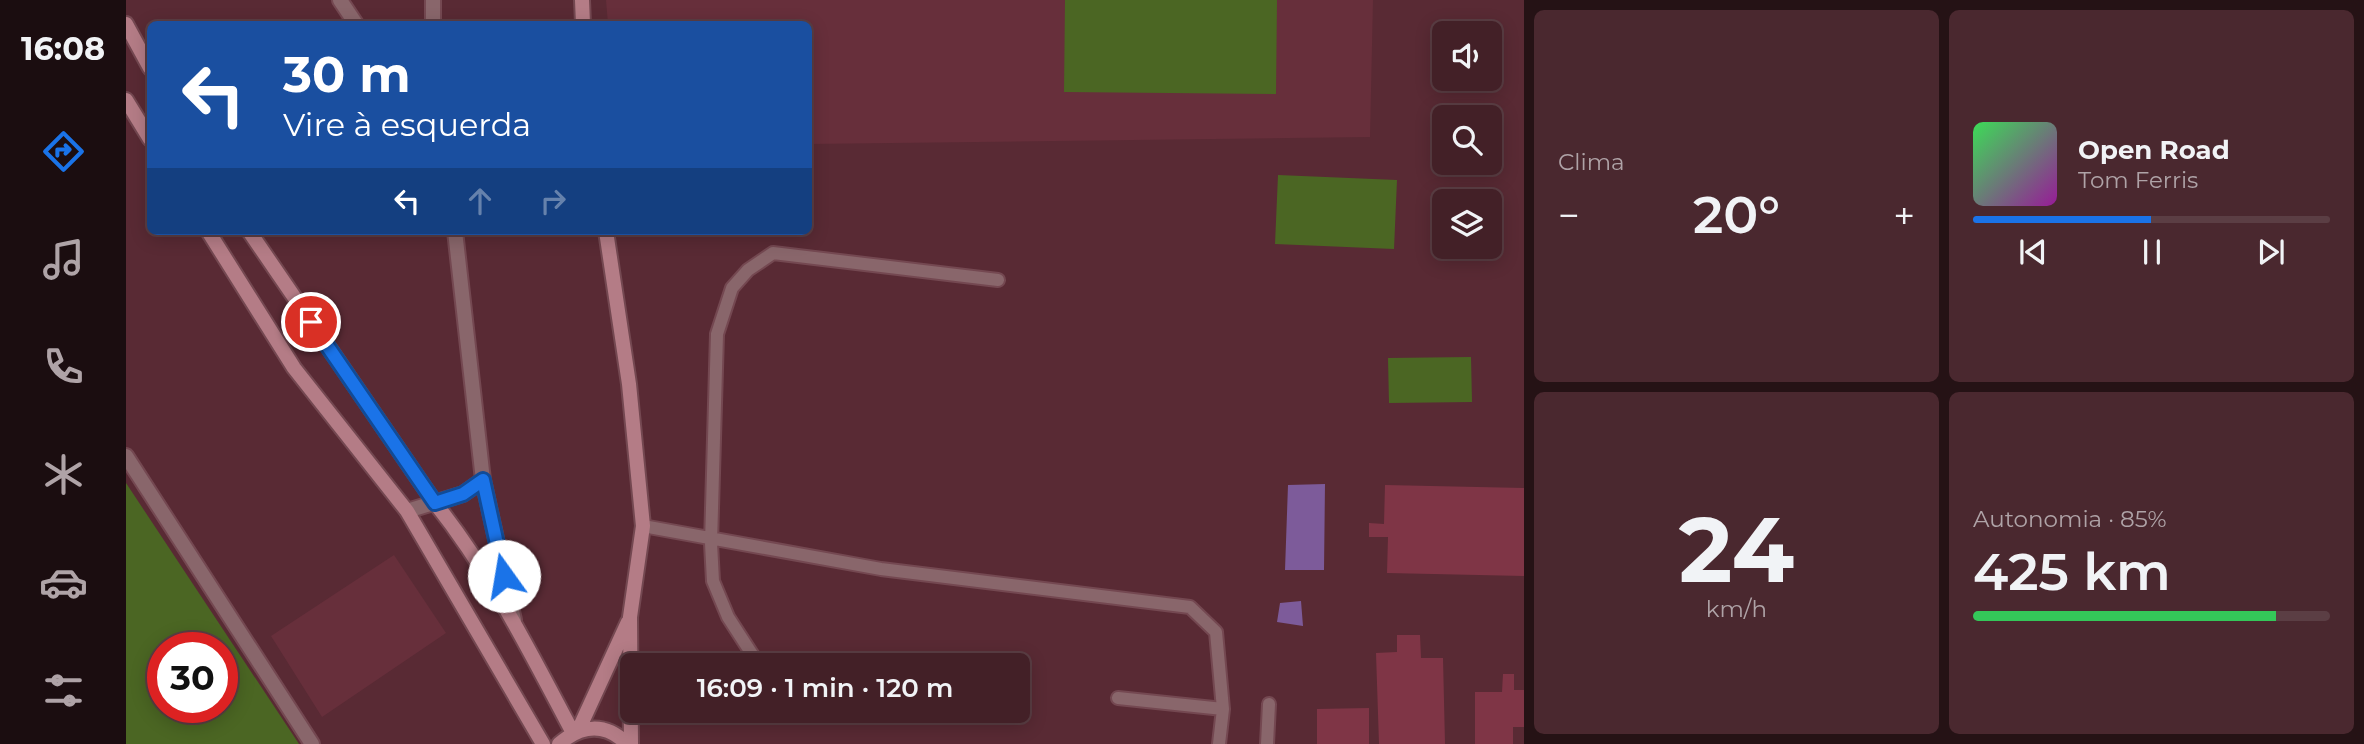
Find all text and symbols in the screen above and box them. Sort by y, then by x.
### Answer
map controls [1432,21,1502,259]
button: sound [1432,21,1502,91]
text: 16:08 [21,29,105,68]
text: 30 m [283,45,411,104]
icon: left [168,49,259,140]
text: Vire à esquerda [283,105,531,144]
button: search [1432,105,1502,175]
icon: directions [39,127,88,176]
text: Open Road [2078,134,2230,166]
text: Clima [1558,148,1625,176]
text: Tom Ferris [2078,166,2198,194]
icon: left [388,182,426,220]
icon: ahead [461,182,499,220]
icon: right [534,182,572,220]
text: 20° [1693,183,1780,246]
button: layers [1432,189,1502,259]
text: − [1558,192,1580,239]
text: + [1893,192,1915,239]
icon: previous [2014,233,2052,271]
icon: pause [2133,233,2171,271]
icon: next [2252,233,2290,271]
icon: music [39,235,88,284]
pin [281,292,341,352]
icon: arrive [292,303,330,341]
icon: phone [39,342,88,391]
icon: climate [39,450,88,499]
text: 24 [1679,494,1794,605]
text: Autonomia · 85% [1973,505,2167,533]
position arrow [467,539,541,613]
text: 425 km [1973,540,2171,603]
icon: car [39,558,88,607]
text: km/h [1706,595,1767,623]
speed limit sign: 30 [147,632,238,723]
icon: filters [39,666,88,715]
text: 16:09 · 1 min · 120 m [697,672,953,704]

